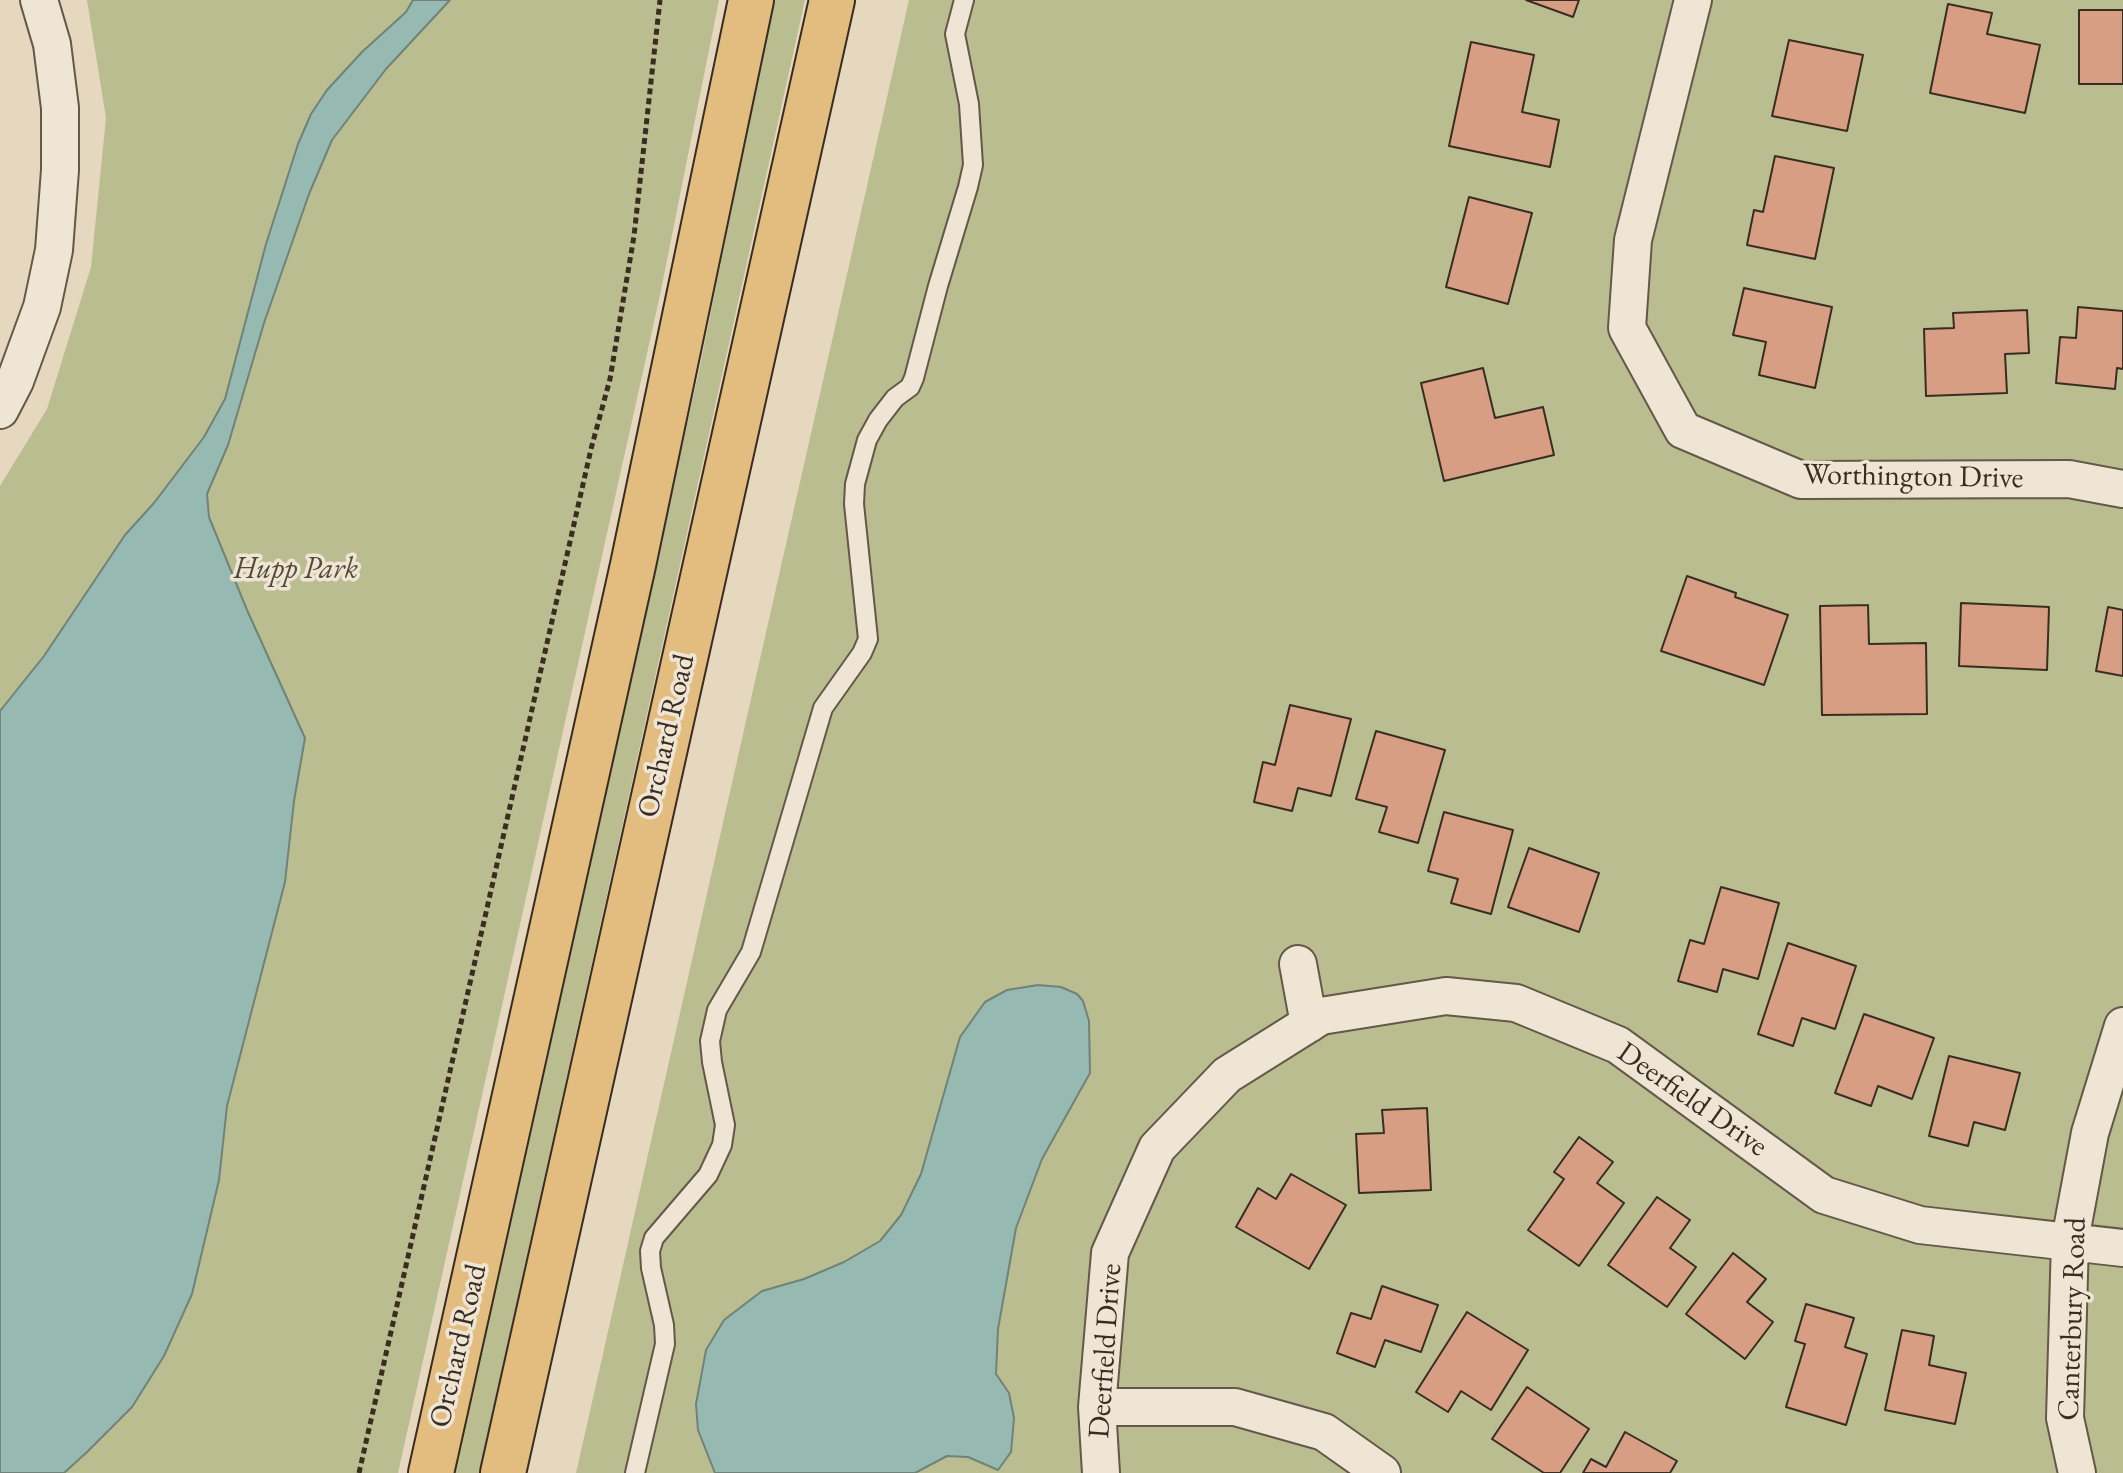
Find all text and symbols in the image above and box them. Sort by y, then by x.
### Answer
street label: Worthington Drive [1802,457,2024,497]
park label: Hupp Park [234,552,358,588]
street label: Orchard Road [631,651,703,821]
street label: Deerfield Drive [1610,1035,1774,1165]
street label: Canterbury Road [2051,1217,2095,1421]
street label: Orchard Road [423,1261,495,1431]
street label: Deerfield Drive [1082,1262,1130,1440]

